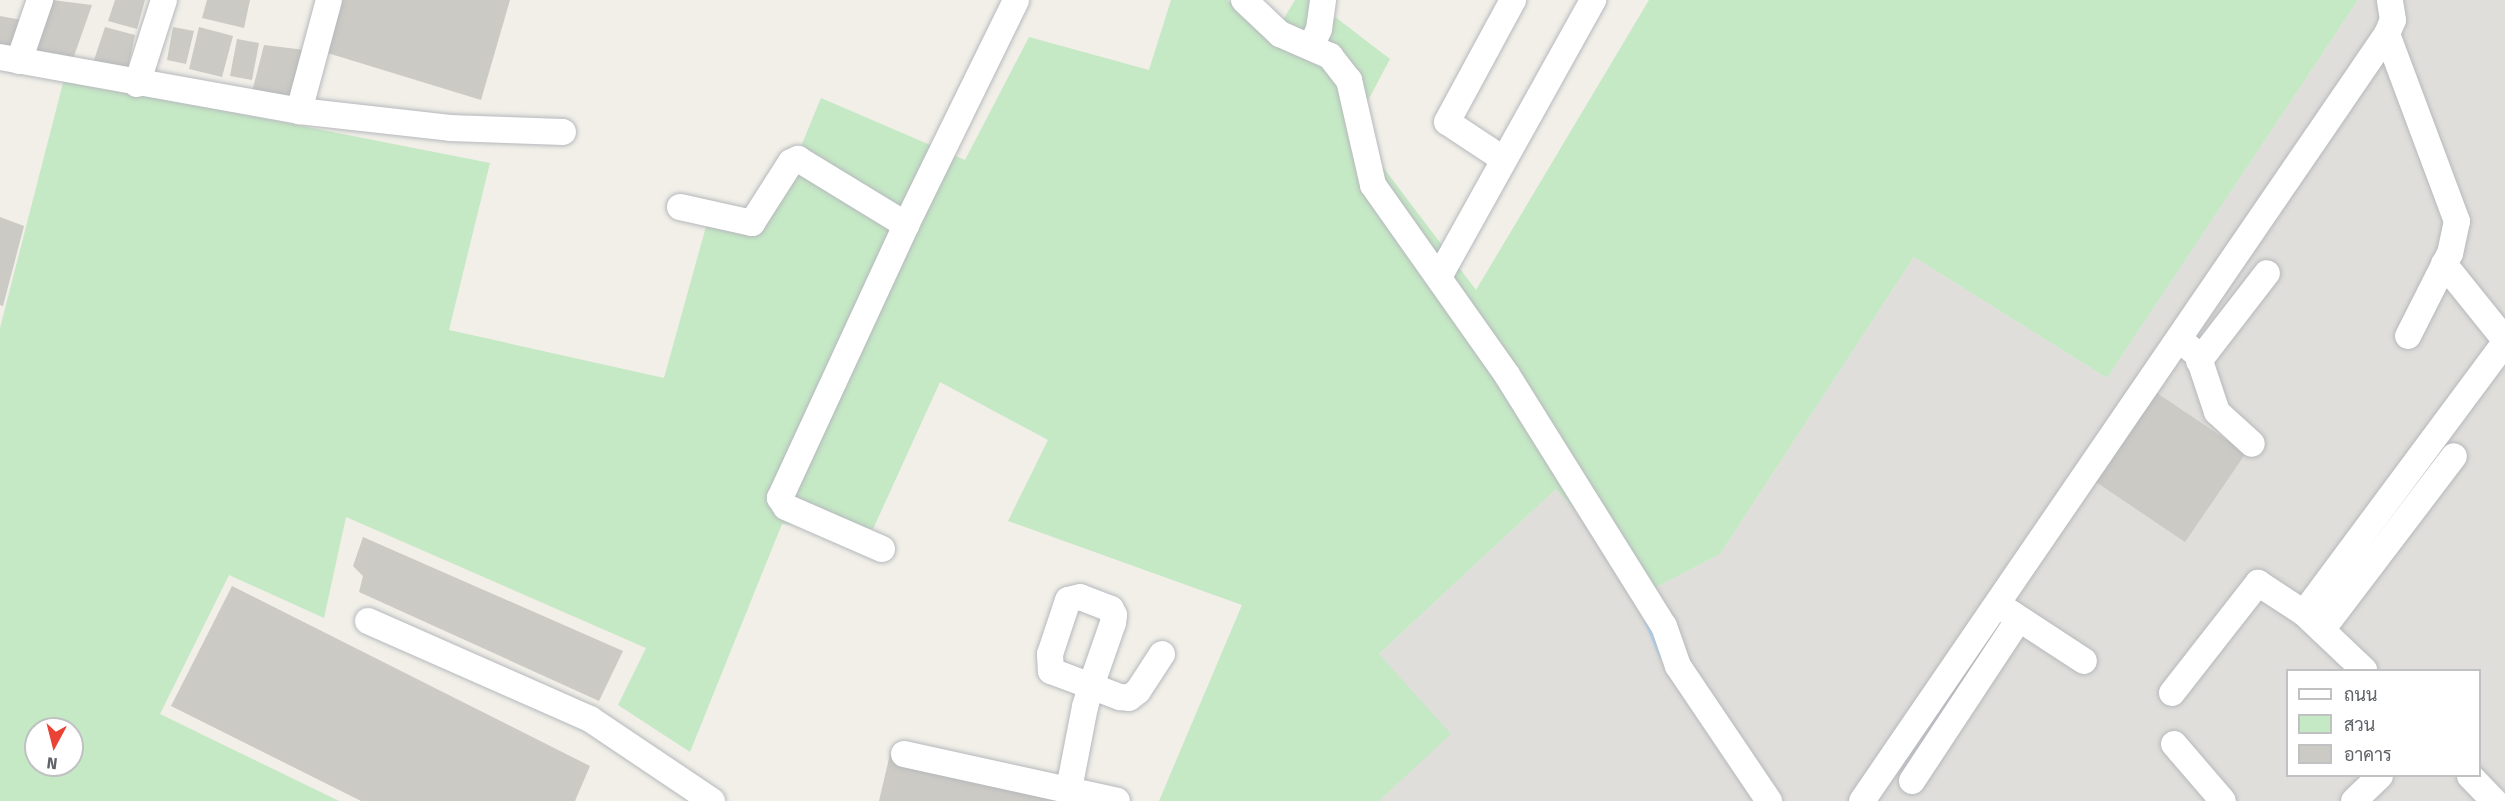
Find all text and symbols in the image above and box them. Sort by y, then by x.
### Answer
legend [2286,669,2481,777]
text: ถนน [2344,684,2377,706]
text: สวน [2344,714,2375,736]
north arrow [24,717,84,777]
text: อาคาร [2344,744,2392,766]
text: N [46,753,58,773]

